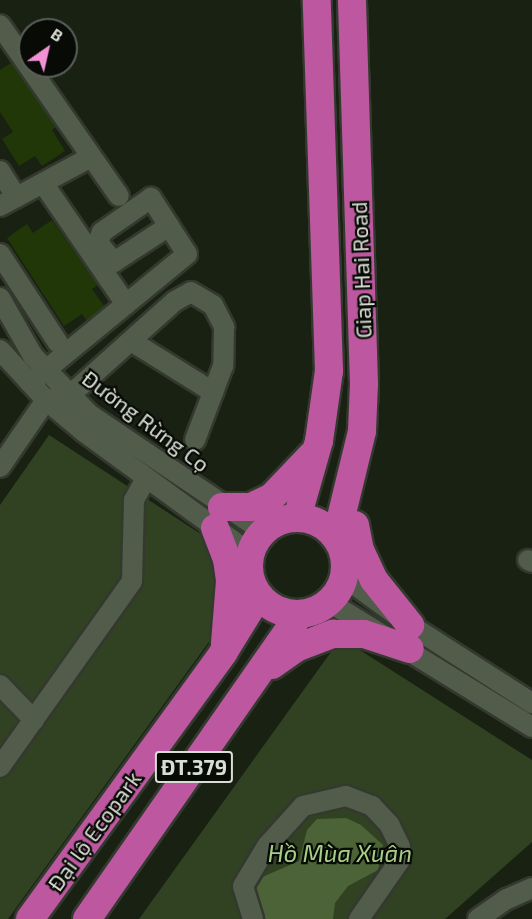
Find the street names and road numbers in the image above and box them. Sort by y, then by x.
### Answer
street label: Giap Hai Road [345,201,377,339]
street label: Đường Rừng Cọ [77,365,215,477]
road number: ĐT.379 [154,749,234,785]
street label: Đại lộ Ecopark [42,766,146,896]

